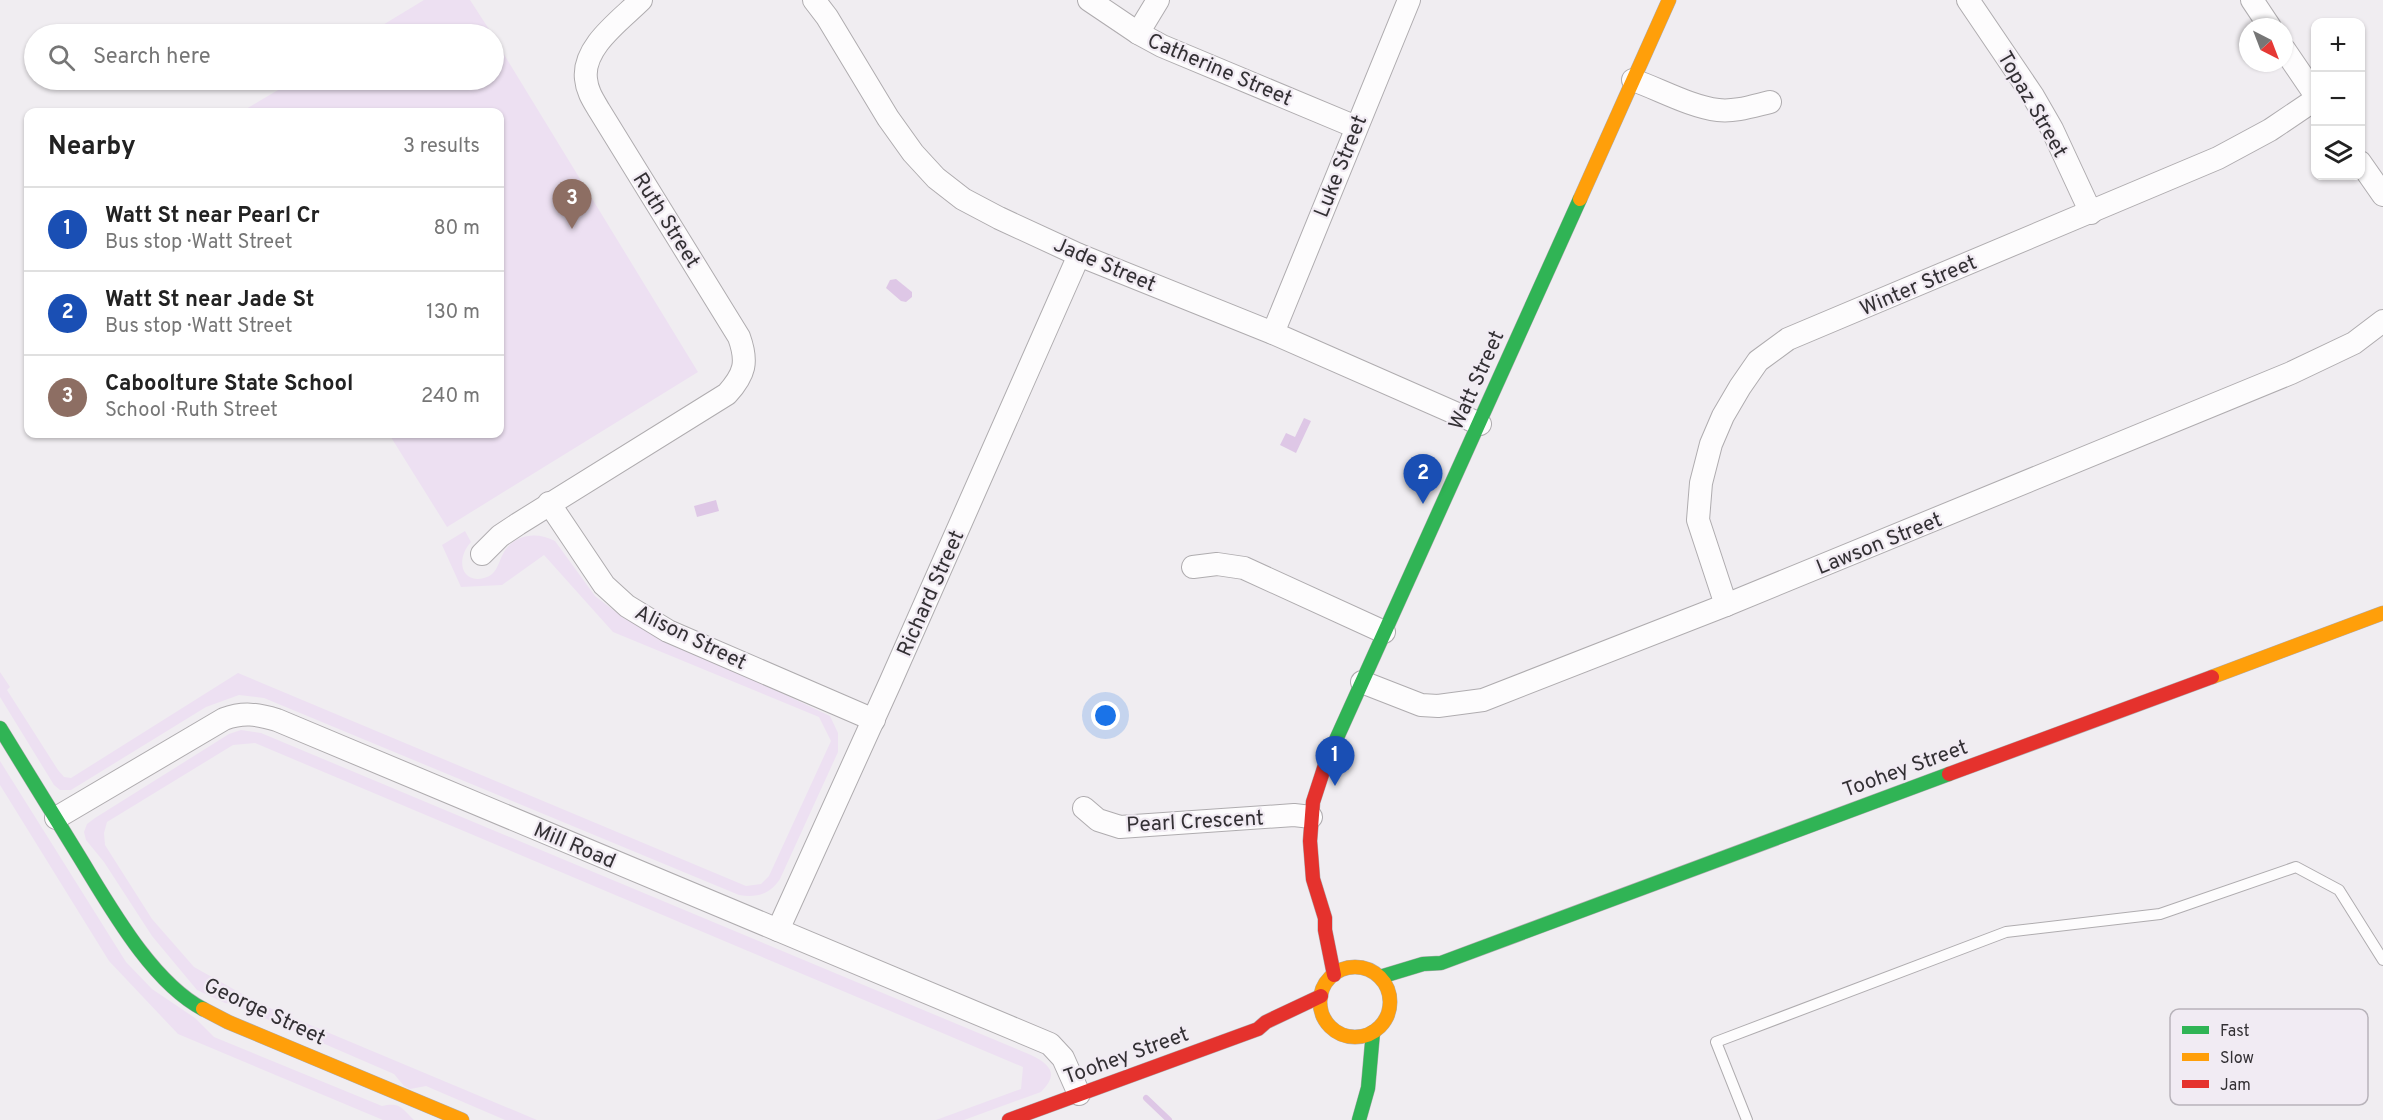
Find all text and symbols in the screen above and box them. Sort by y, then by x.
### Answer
north arrow [2239,18,2293,72]
map controls [2311,18,2365,180]
button: + [2311,18,2365,72]
search box [24,24,504,90]
street label: Catherine Street [1143,28,1296,113]
icon: search [45,41,78,74]
text: Search here [93,44,211,71]
street label: Topaz Street [1990,47,2073,163]
button: − [2311,72,2365,126]
street label: Luke Street [1309,111,1374,222]
button: layers [2311,126,2365,180]
text: Nearby [48,131,136,164]
text: 3 results [403,134,480,160]
street label: Ruth Street [626,168,706,274]
pin: 3 [552,180,592,229]
text: Watt St near Pearl Cr [105,203,320,230]
text: 1 [64,216,72,242]
text: 80 m [434,216,480,242]
text: Bus stop · Watt Street [105,230,292,256]
street label: Jade Street [1049,232,1160,299]
street label: Winter Street [1856,250,1981,323]
text: Watt St near Jade St [105,287,314,314]
text: 2 [61,300,74,326]
text: 130 m [426,300,480,326]
text: Bus stop · Watt Street [105,314,292,340]
street label: Watt Street [1443,327,1511,435]
text: Caboolture State School [105,371,354,398]
text: 3 [62,384,74,410]
text: 240 m [421,384,480,410]
text: School · Ruth Street [105,398,278,424]
pin: 2 [1404,454,1442,504]
street label: Lawson Street [1813,507,1946,582]
street label: Richard Street [892,526,971,661]
street label: Alison Street [630,600,751,677]
your location [1091,701,1120,730]
street label: Toohey Street [1839,734,1972,804]
pin: 1 [1316,736,1354,786]
street label: Pearl Crescent [1126,805,1265,840]
street label: Mill Road [529,817,620,876]
street label: George Street [199,972,330,1052]
legend [2170,1009,2368,1105]
street label: Toohey Street [1060,1021,1193,1091]
text: Fast [2220,1022,2250,1042]
text: Slow [2220,1049,2254,1069]
text: Jam [2220,1076,2251,1096]

